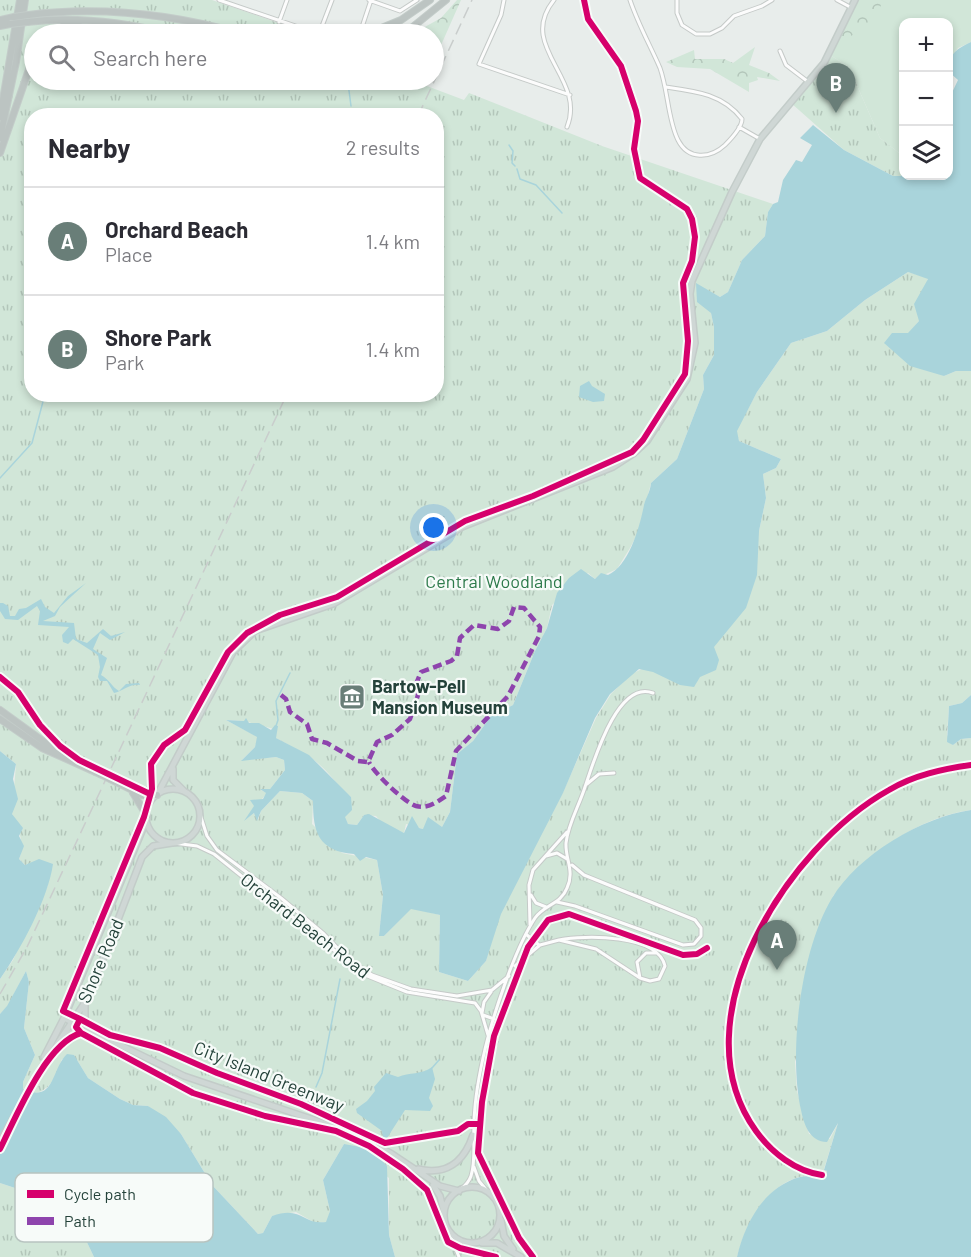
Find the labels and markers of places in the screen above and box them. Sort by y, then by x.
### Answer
pin: B [816,63,856,113]
place label: Bartow-Pell Mansion Museum [372,675,508,718]
museum icon: Bartow-Pell Mansion Museum [337,682,367,712]
pin: A [758,920,796,970]

